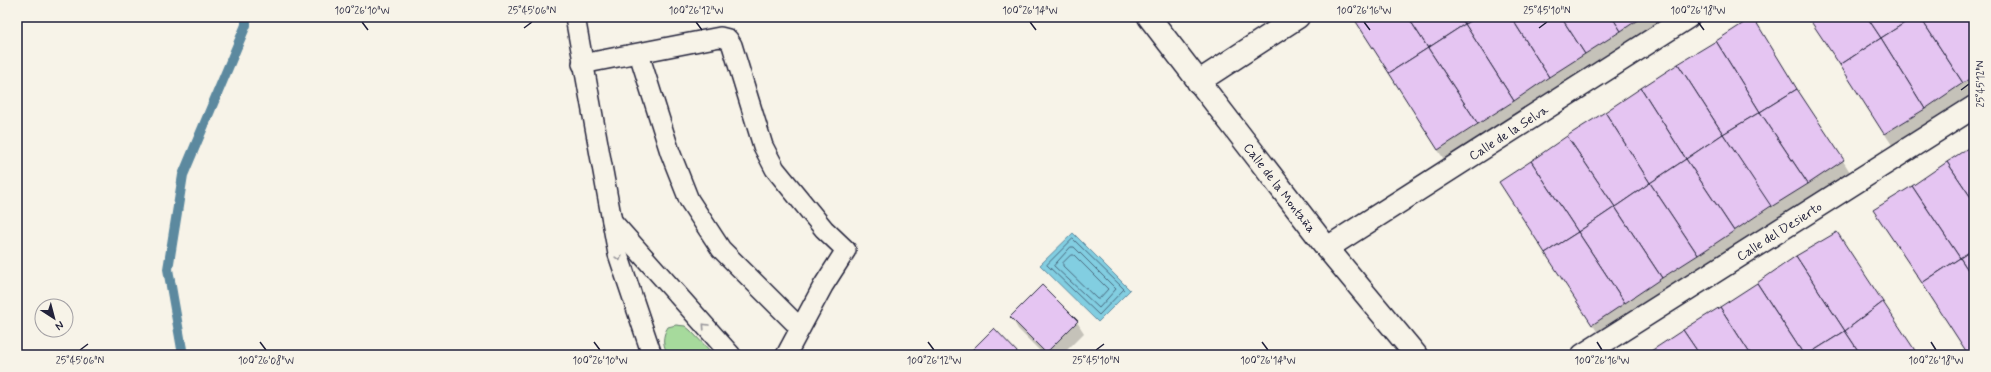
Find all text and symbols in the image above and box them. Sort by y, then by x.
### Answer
text: 100°26'10"W [334,4,390,18]
text: 25°45'06"N [508,4,556,18]
text: 100°26'12"W [669,4,723,18]
text: 100°26'14"W [1002,4,1058,18]
text: 100°26'16"W [1337,4,1391,18]
text: 25°45'10"N [1523,4,1571,18]
text: 100°26'18"W [1671,4,1725,18]
text: 25°45'12"N [1974,60,1988,107]
street label: Calle de la Selva [1466,102,1552,165]
street label: Calle de la Montaña [1239,140,1319,237]
street label: Calle del Desierto [1734,198,1826,265]
one-way arrow [614,254,623,261]
north arrow [34,298,74,338]
text: N [52,317,66,333]
one-way arrow [702,324,709,331]
text: 25°45'06"N [56,354,104,368]
text: 100°26'08"W [238,354,294,368]
text: 100°26'10"W [572,354,628,368]
text: 100°26'12"W [907,354,961,368]
text: 25°45'10"N [1072,354,1120,368]
text: 100°26'14"W [1240,354,1296,368]
text: 100°26'16"W [1575,354,1629,368]
text: 100°26'18"W [1909,354,1963,368]

